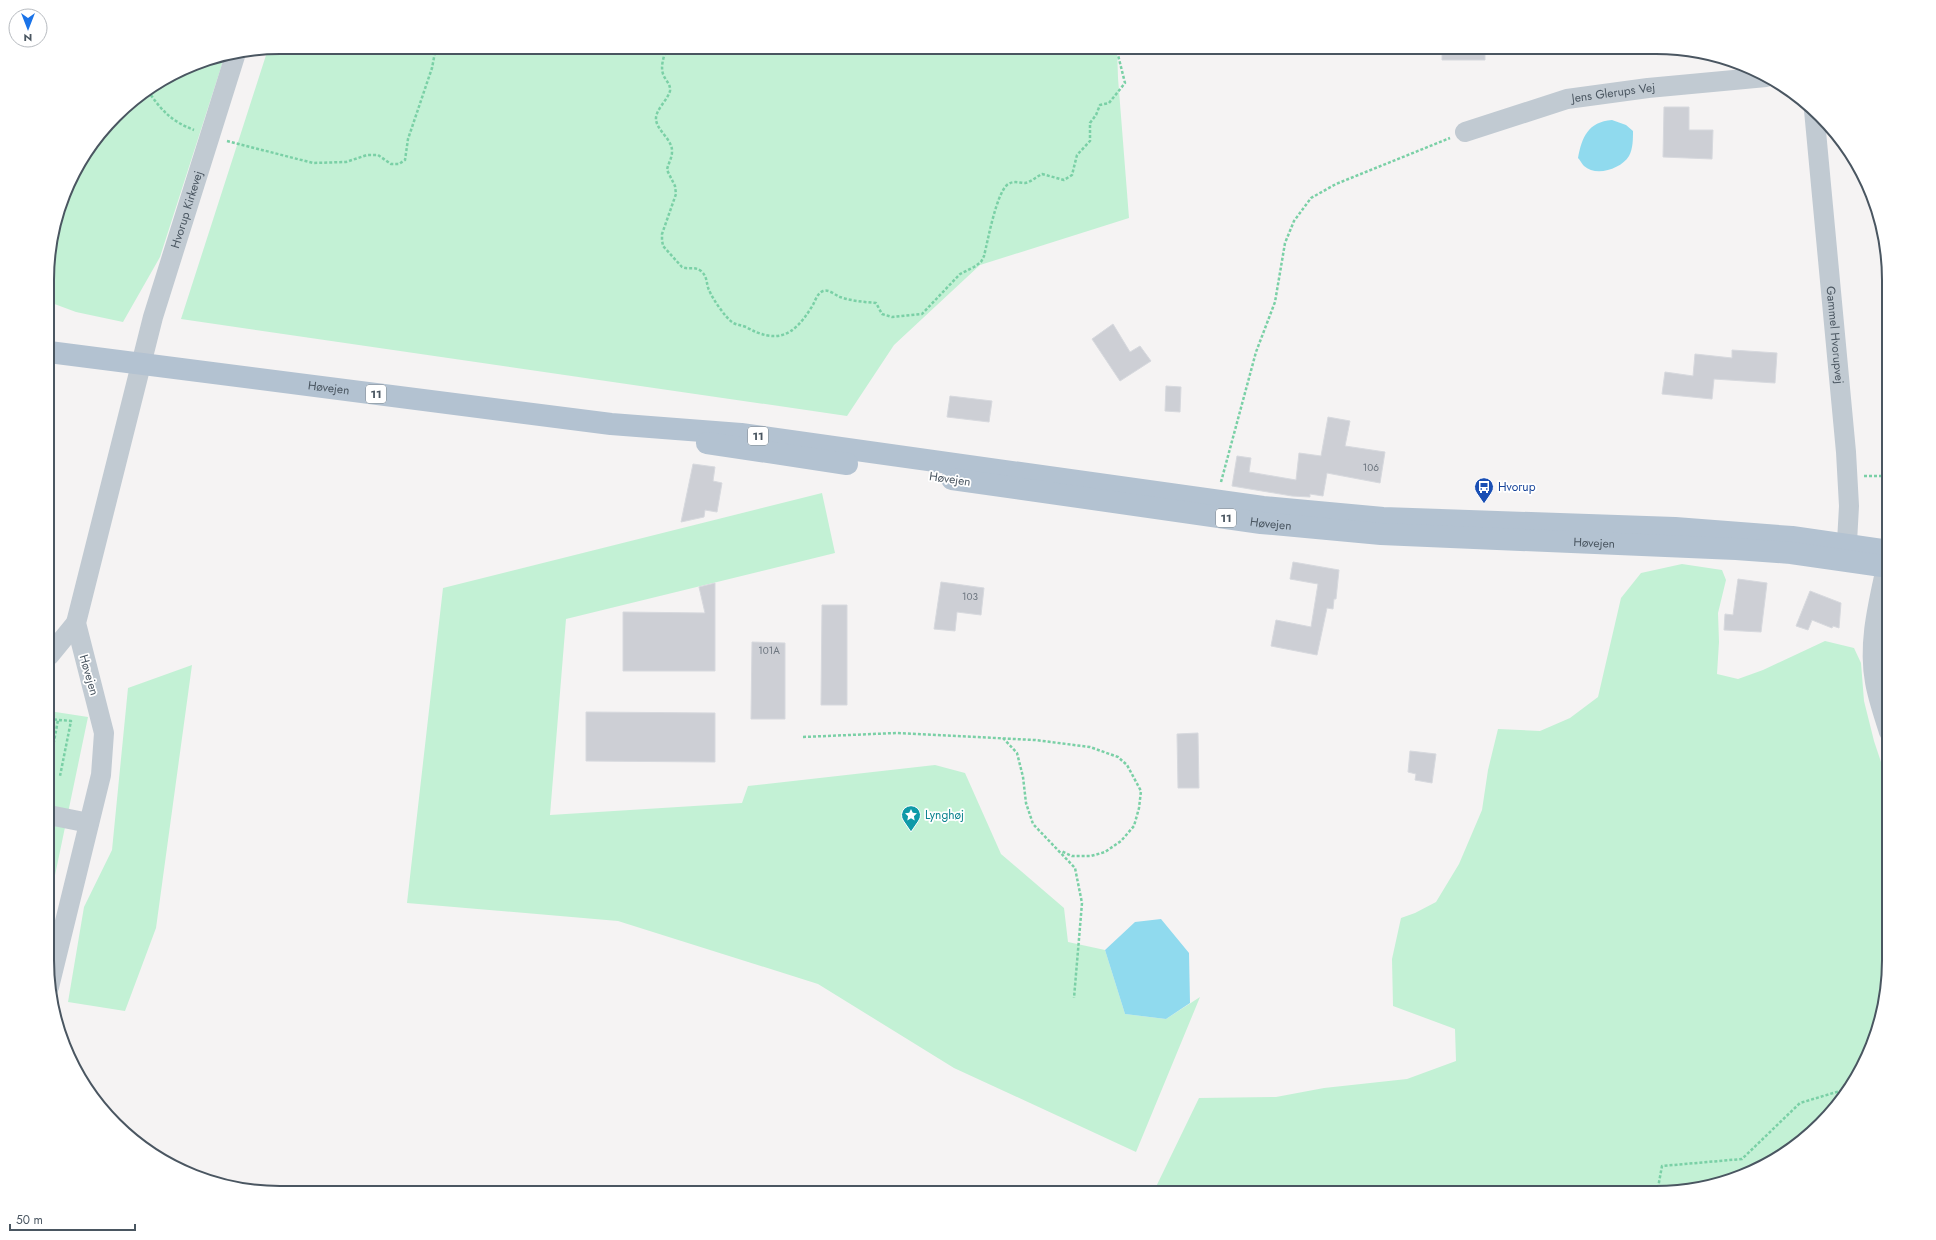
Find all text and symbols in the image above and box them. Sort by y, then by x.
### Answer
north arrow [8,8,48,48]
text: N [24,30,32,46]
street label: Jens Glerups Vej [1569,78,1656,108]
street label: Hvorup Kirkevej [166,168,207,251]
street label: Gammel Hvorupvej [1822,285,1849,385]
street label: Høvejen [307,376,351,399]
road number: 11 [366,385,386,403]
road number: 11 [748,427,768,445]
house number: 106 [1363,460,1379,475]
street label: Høvejen [928,467,972,491]
bus stop icon: Hvorup [1473,476,1495,504]
place label: Hvorup [1498,478,1536,496]
road number: 11 [1216,509,1236,527]
street label: Høvejen [1249,513,1292,535]
street label: Høvejen [1573,533,1615,553]
house number: 103 [962,589,979,604]
house number: 101A [758,643,780,658]
street label: Høvejen [75,652,103,698]
place icon: Lynghøj [900,804,922,832]
place label: Lynghøj [925,806,964,824]
scale bar [10,1206,135,1232]
text: 50 m [16,1211,43,1229]

